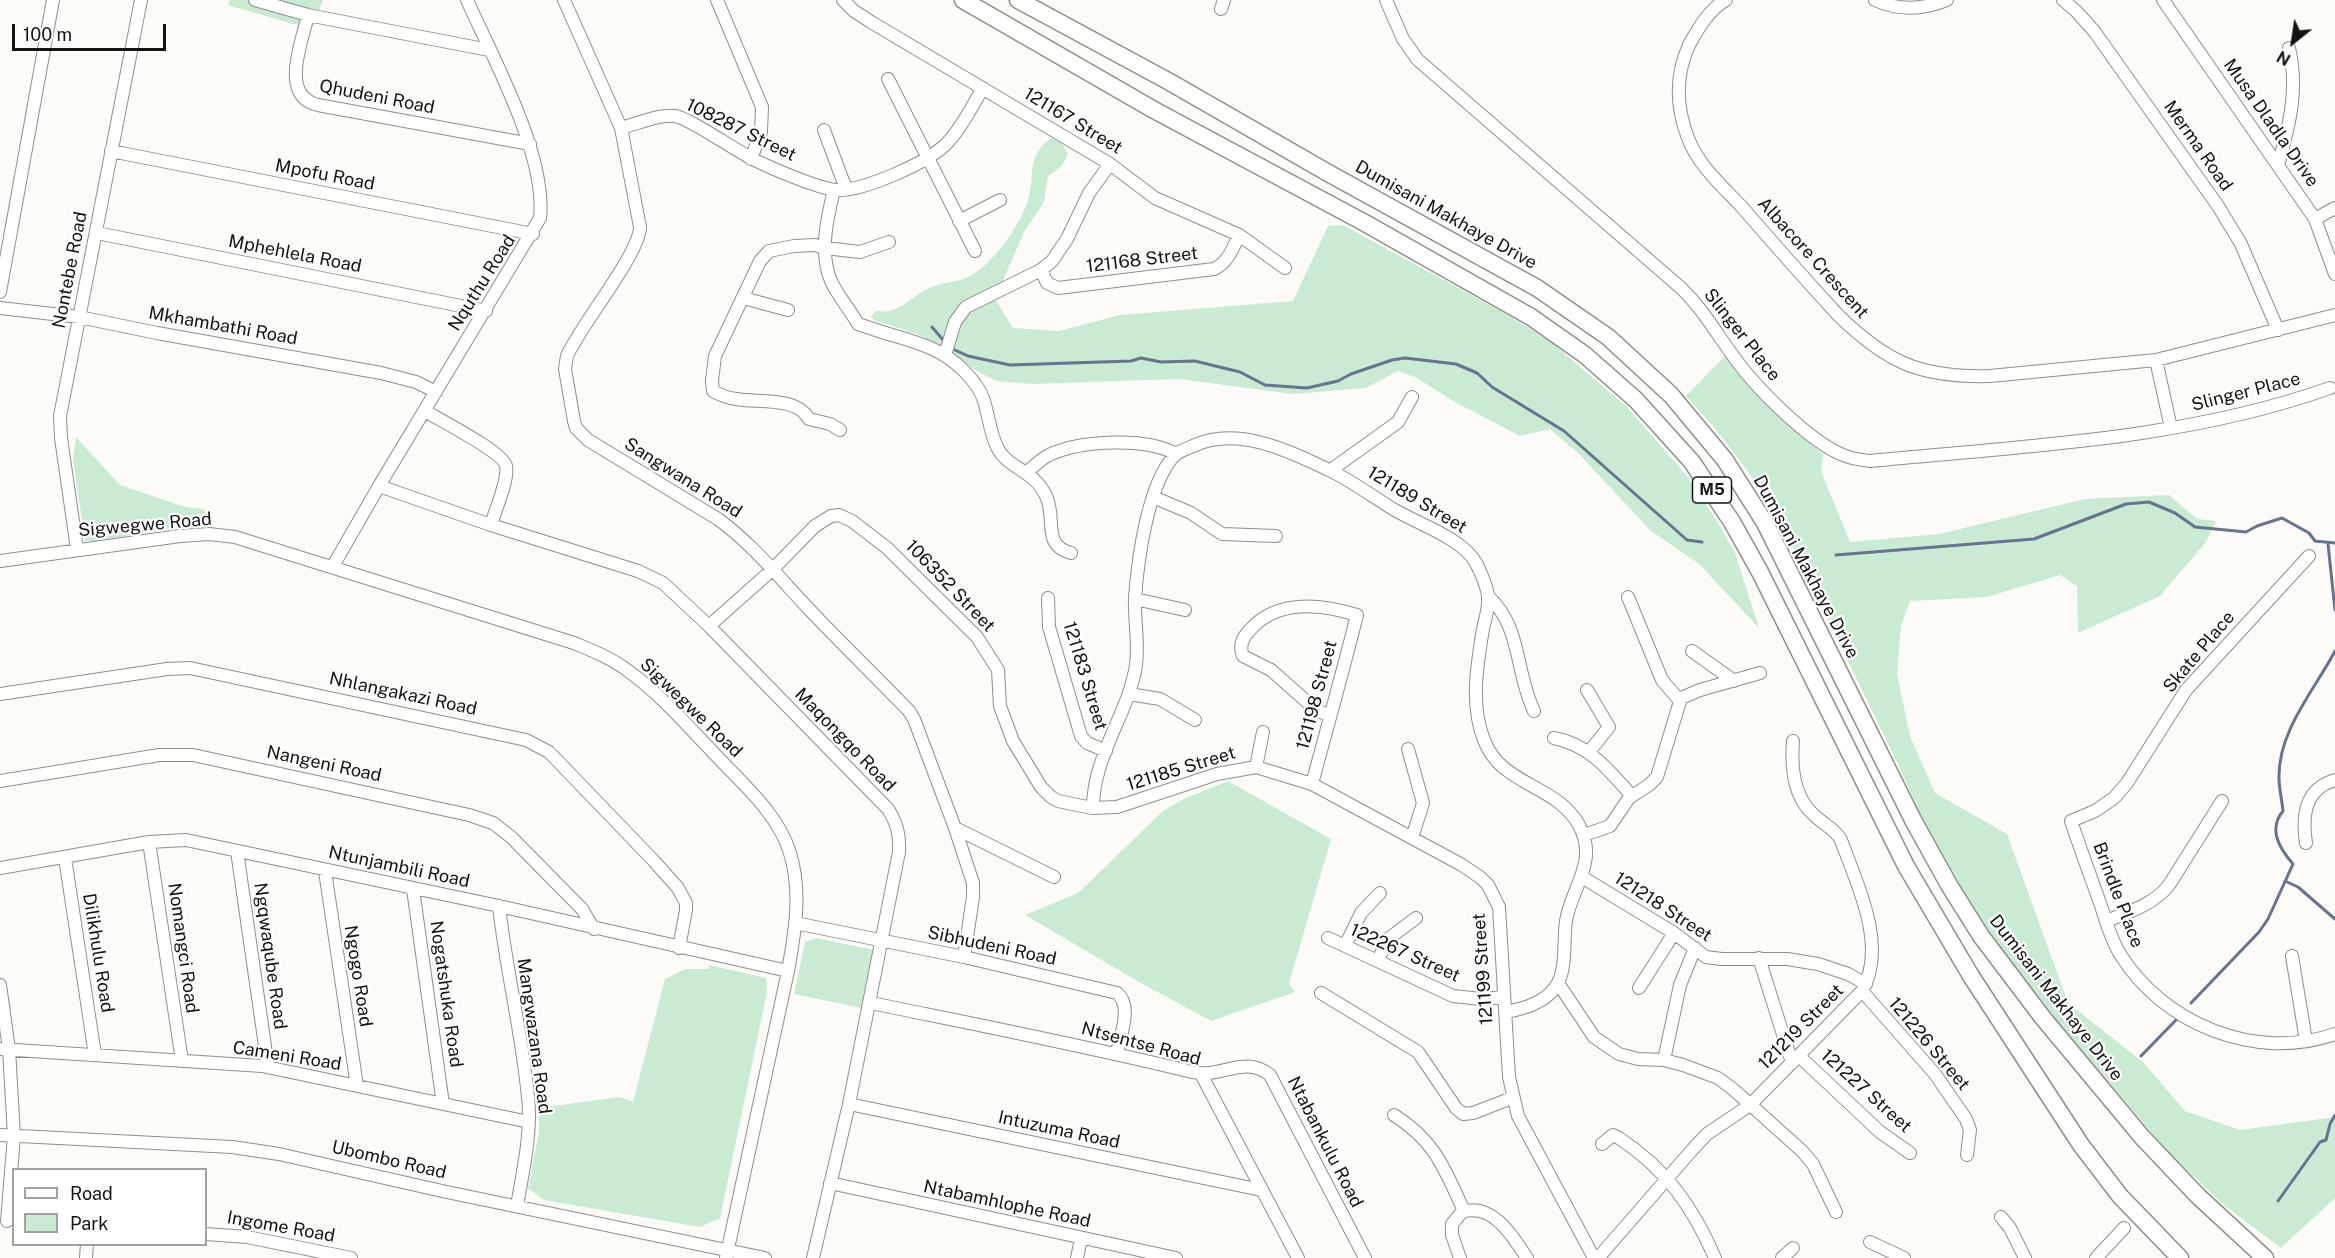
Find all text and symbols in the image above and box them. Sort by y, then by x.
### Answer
scale bar [15,12,170,50]
north arrow [2263,12,2323,72]
text: 100 m [23,24,72,45]
text: N [2274,47,2294,69]
street label: Musa Dladla Drive [2219,55,2323,191]
street label: Qhudeni Road [318,75,436,119]
street label: 121167 Street [1020,83,1126,159]
street label: 108287 Street [682,94,800,166]
street label: Merma Road [2159,97,2237,195]
street label: Mpofu Road [273,155,377,195]
street label: Dumisani Makhaye Drive [1351,156,1541,274]
street label: Albacore Crescent [1753,193,1873,323]
street label: Nontebe Road [48,210,92,330]
street label: Mphehlela Road [227,231,363,277]
street label: Nquthu Road [444,231,520,335]
street label: 121168 Street [1085,242,1199,278]
street label: Slinger Place [1699,284,1785,386]
street label: Mkhambathi Road [147,302,299,350]
street label: Slinger Place [2189,368,2303,416]
street label: Sangwana Road [620,433,746,523]
street label: 121189 Street [1363,462,1471,538]
street label: Dumisani Makhaye Drive [1748,472,1864,662]
road number: M5 [1692,477,1732,503]
street label: Sigwegwe Road [77,508,213,542]
street label: 106352 Street [901,535,999,637]
street label: Skate Place [2159,607,2239,697]
street label: 121183 Street [1058,619,1112,733]
street label: 121198 Street [1292,638,1342,752]
street label: Sigwegwe Road [635,654,747,762]
street label: Nhlangakazi Road [327,668,479,720]
street label: Maqongqo Road [790,684,900,796]
street label: Nangeni Road [265,741,383,787]
street label: 121185 Street [1124,742,1238,796]
street label: Brindle Place [2088,839,2148,951]
street label: Ntunjambili Road [326,841,472,893]
street label: 121218 Street [1610,867,1716,947]
street label: Nomangci Road [163,881,203,1015]
street label: Ngqwaqube Road [249,881,291,1031]
street label: Dilikhulu Road [78,892,118,1014]
street label: Dumisani Makhaye Drive [1985,911,2127,1085]
street label: 121199 Street [1468,912,1498,1026]
street label: Nogatshuka Road [425,919,467,1069]
street label: 122267 Street [1347,919,1463,987]
street label: Sibhudeni Road [926,922,1058,970]
street label: Ngogo Road [339,924,377,1028]
street label: Mangwazana Road [512,957,556,1115]
street label: 121219 Street [1754,980,1848,1074]
street label: 121226 Street [1884,993,1974,1095]
street label: Ntsentse Road [1079,1018,1203,1070]
street label: Cameni Road [231,1037,343,1075]
street label: 121227 Street [1816,1045,1916,1137]
street label: Ntabankulu Road [1283,1073,1367,1211]
street label: Intuzuma Road [996,1107,1122,1153]
street label: Ubombo Road [330,1136,448,1184]
legend [12,1168,207,1246]
street label: Ntabamhlophe Road [921,1176,1093,1232]
text: Road [70,1183,113,1204]
street label: Ingome Road [225,1207,337,1247]
text: Park [70,1213,108,1234]

